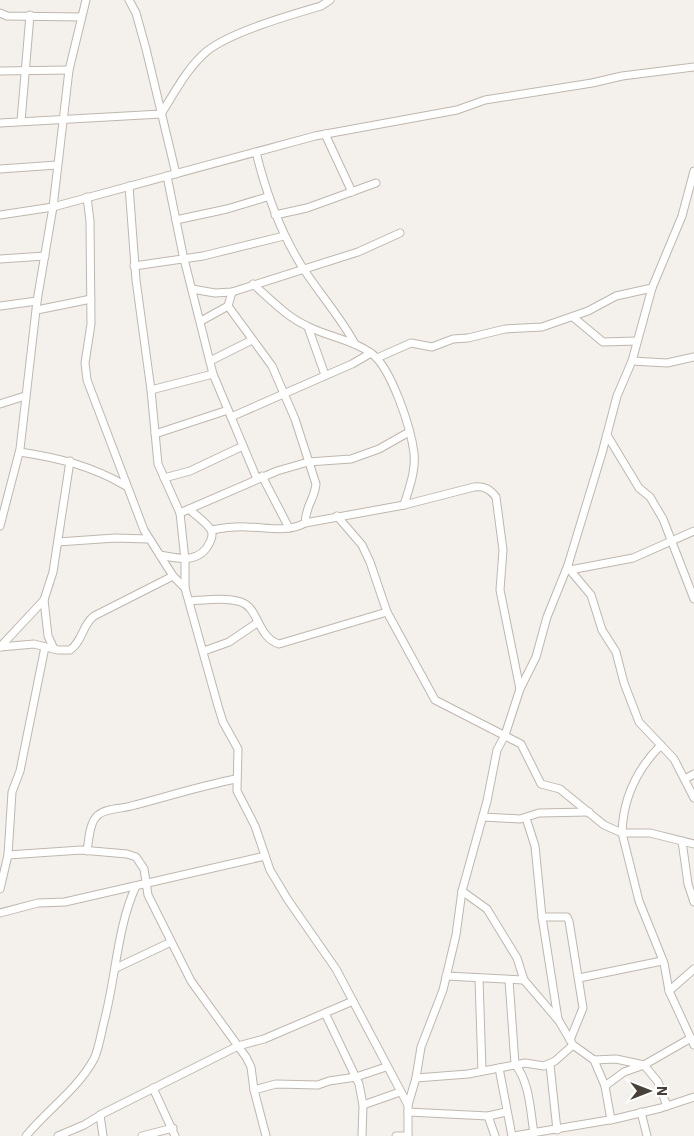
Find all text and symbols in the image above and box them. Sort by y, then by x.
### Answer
north arrow [624,1066,674,1116]
text: N [653,1086,671,1096]

